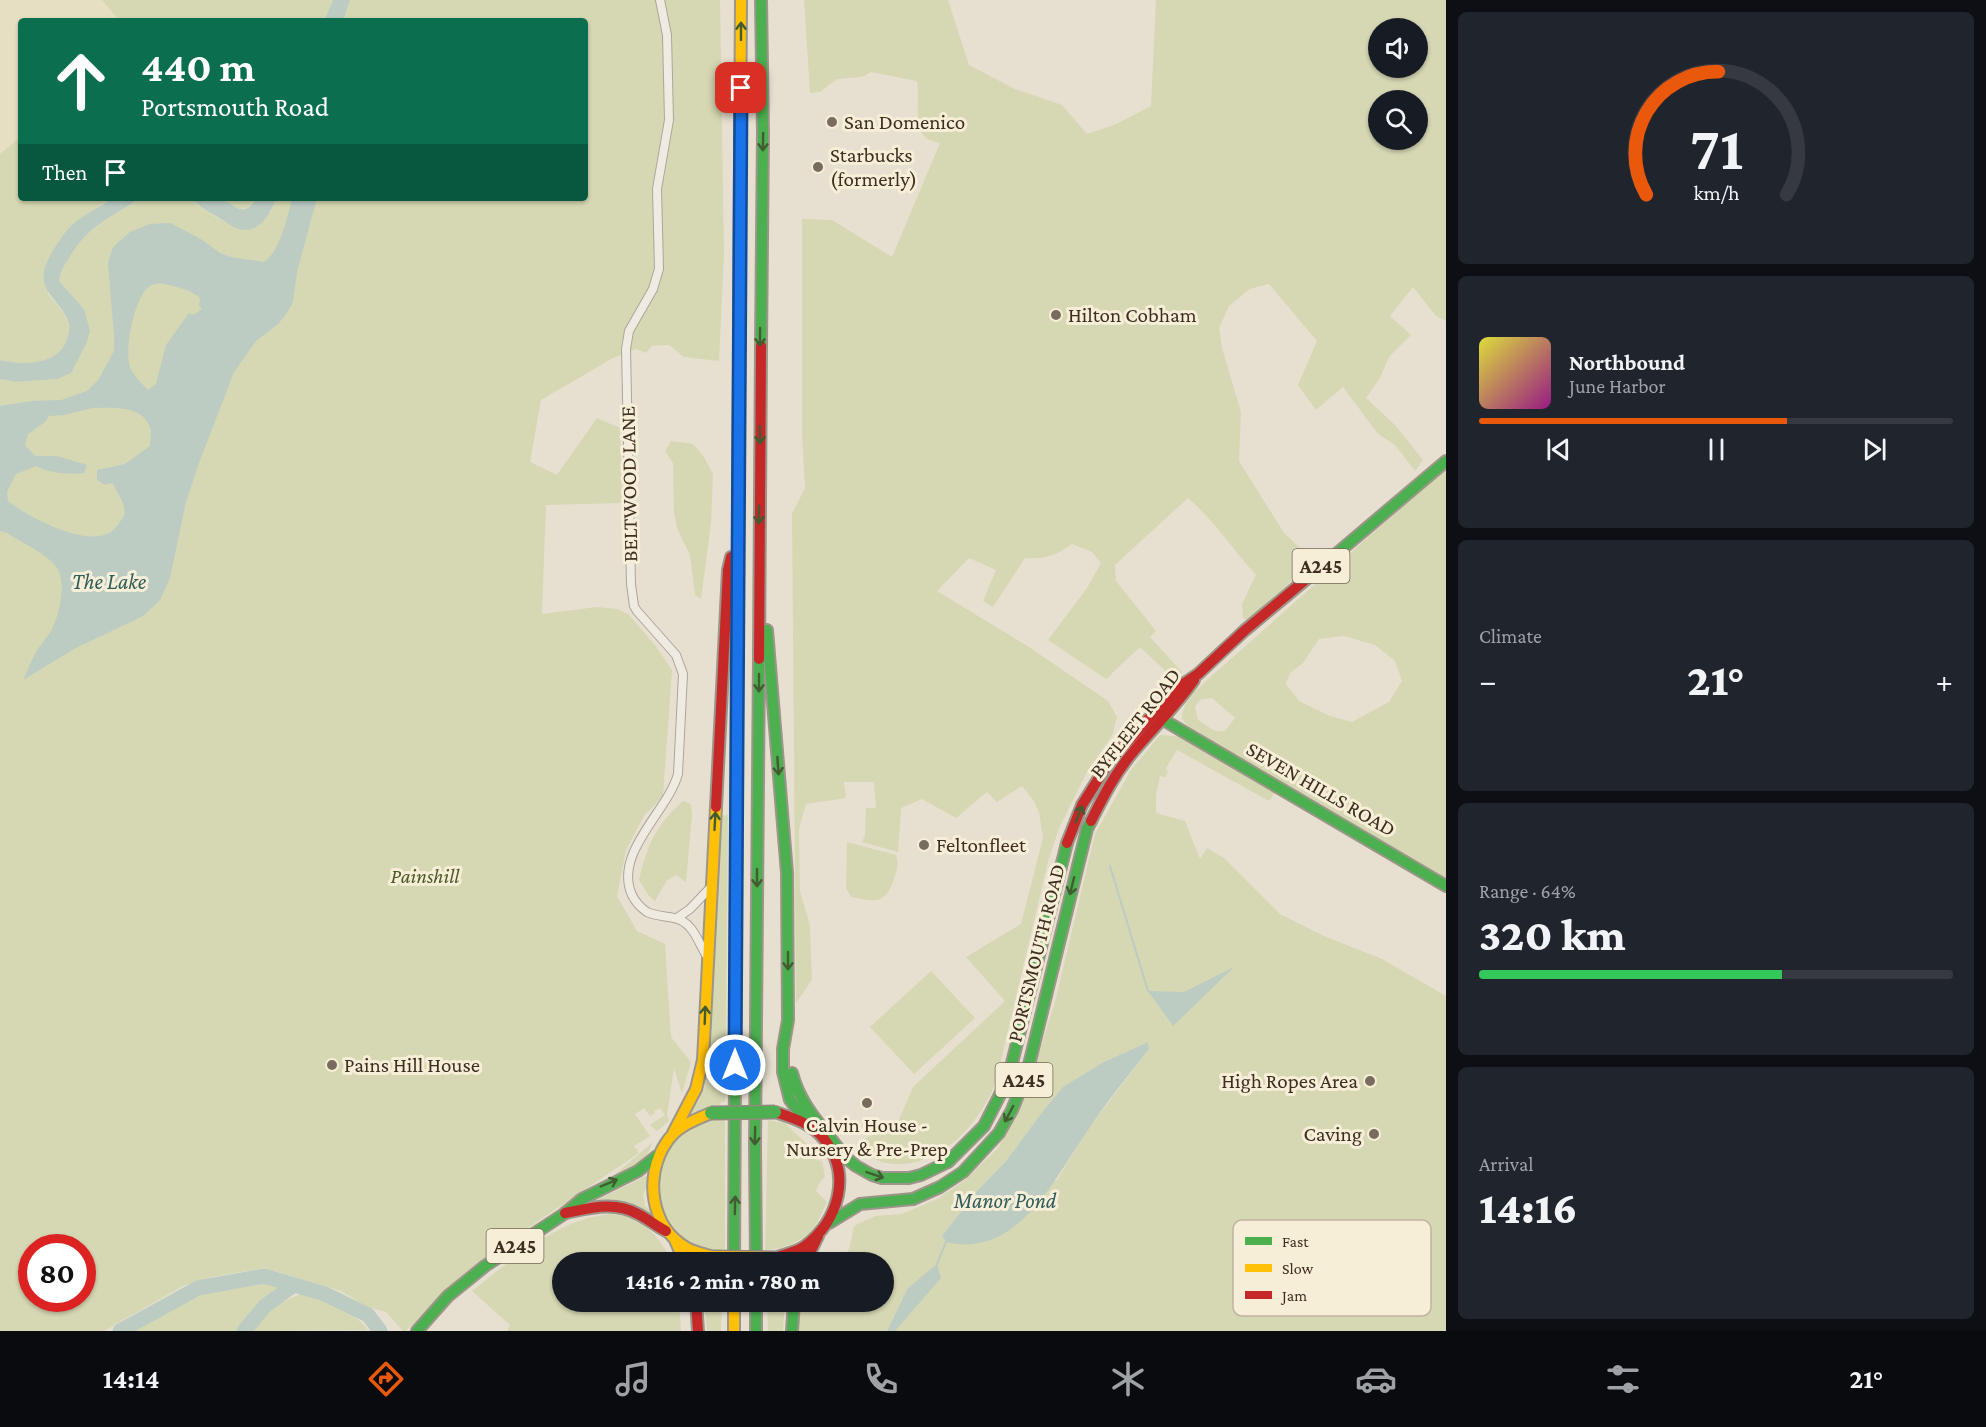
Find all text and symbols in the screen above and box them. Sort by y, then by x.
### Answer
map controls [1368,18,1428,150]
button: sound [1368,18,1428,78]
one-way arrow [735,22,747,42]
icon: ahead [42,42,120,120]
text: 440 m [141,43,255,90]
pin [715,62,766,113]
icon: arrive [724,71,757,104]
button: search [1368,90,1428,150]
text: Portsmouth Road [141,92,329,122]
place label: San Domenico [844,110,965,134]
text: 71 [1689,113,1743,182]
marker: San Domenico [825,115,839,129]
one-way arrow [757,132,768,152]
place label: Starbucks (formerly) [830,143,917,191]
icon: arrive [99,156,132,189]
text: Then [42,160,87,185]
marker: Starbucks (formerly) [811,160,825,174]
text: km/h [1693,181,1740,205]
place label: Hilton Cobham [1068,303,1197,327]
marker: Hilton Cobham [1049,308,1063,322]
one-way arrow [755,327,766,347]
text: Northbound [1569,350,1685,375]
text: June Harbor [1569,375,1666,397]
street label: BELTWOOD LANE [616,406,642,562]
one-way arrow [754,424,765,444]
icon: previous [1542,433,1575,466]
icon: pause [1700,433,1733,466]
icon: next [1858,433,1891,466]
one-way arrow [753,504,765,524]
road number: A245 [1292,549,1350,583]
water label: The Lake [72,569,147,594]
text: Climate [1479,625,1542,647]
text: 21° [1687,655,1745,705]
text: − [1479,662,1496,699]
text: + [1936,662,1953,699]
street label: BYFLEET ROAD [1085,663,1185,783]
one-way arrow [753,673,765,693]
street label: SEVEN HILLS ROAD [1242,737,1400,841]
one-way arrow [773,756,784,776]
one-way arrow [1074,805,1085,824]
one-way arrow [710,811,721,831]
place label: Feltonfleet [936,833,1027,857]
marker: Feltonfleet [917,838,931,852]
street label: PORTSMOUTH ROAD [1002,862,1070,1044]
park label: Painshill [391,864,460,888]
one-way arrow [752,868,763,888]
one-way arrow [1066,876,1078,895]
text: Range · 64% [1479,880,1576,902]
text: 320 km [1479,910,1626,960]
one-way arrow [782,951,794,971]
one-way arrow [699,1006,710,1026]
position arrow [703,1033,767,1097]
place label: Pains Hill House [344,1053,480,1077]
marker: Pains Hill House [325,1058,339,1072]
road number: A245 [996,1063,1052,1097]
place label: High Ropes Area [1221,1069,1358,1093]
marker: High Ropes Area [1363,1074,1377,1088]
marker: Calvin House - Nursery & Pre-Prep [860,1096,874,1110]
one-way arrow [1003,1104,1014,1122]
place label: Calvin House - Nursery & Pre-Prep [786,1113,948,1161]
place label: Caving [1303,1122,1362,1146]
one-way arrow [749,1126,761,1146]
marker: Caving [1367,1127,1381,1141]
text: Arrival [1479,1153,1533,1175]
one-way arrow [865,1170,884,1181]
one-way arrow [600,1177,618,1188]
text: 14:16 [1479,1183,1577,1233]
water label: Manor Pond [953,1188,1057,1213]
one-way arrow [729,1195,741,1215]
legend [1233,1220,1431,1316]
road number: A245 [486,1229,544,1263]
text: Fast [1282,1233,1309,1250]
speed limit sign: 80 [18,1234,96,1312]
text: Slow [1282,1260,1314,1277]
text: 14:16 · 2 min · 780 m [626,1269,820,1294]
text: Jam [1280,1287,1307,1305]
icon: directions [365,1358,407,1400]
icon: music [612,1358,654,1400]
icon: phone [860,1358,902,1400]
icon: climate [1107,1358,1149,1400]
icon: car [1355,1358,1397,1400]
icon: filters [1602,1358,1644,1400]
text: 14:14 [103,1364,160,1394]
text: 21° [1850,1364,1883,1394]

